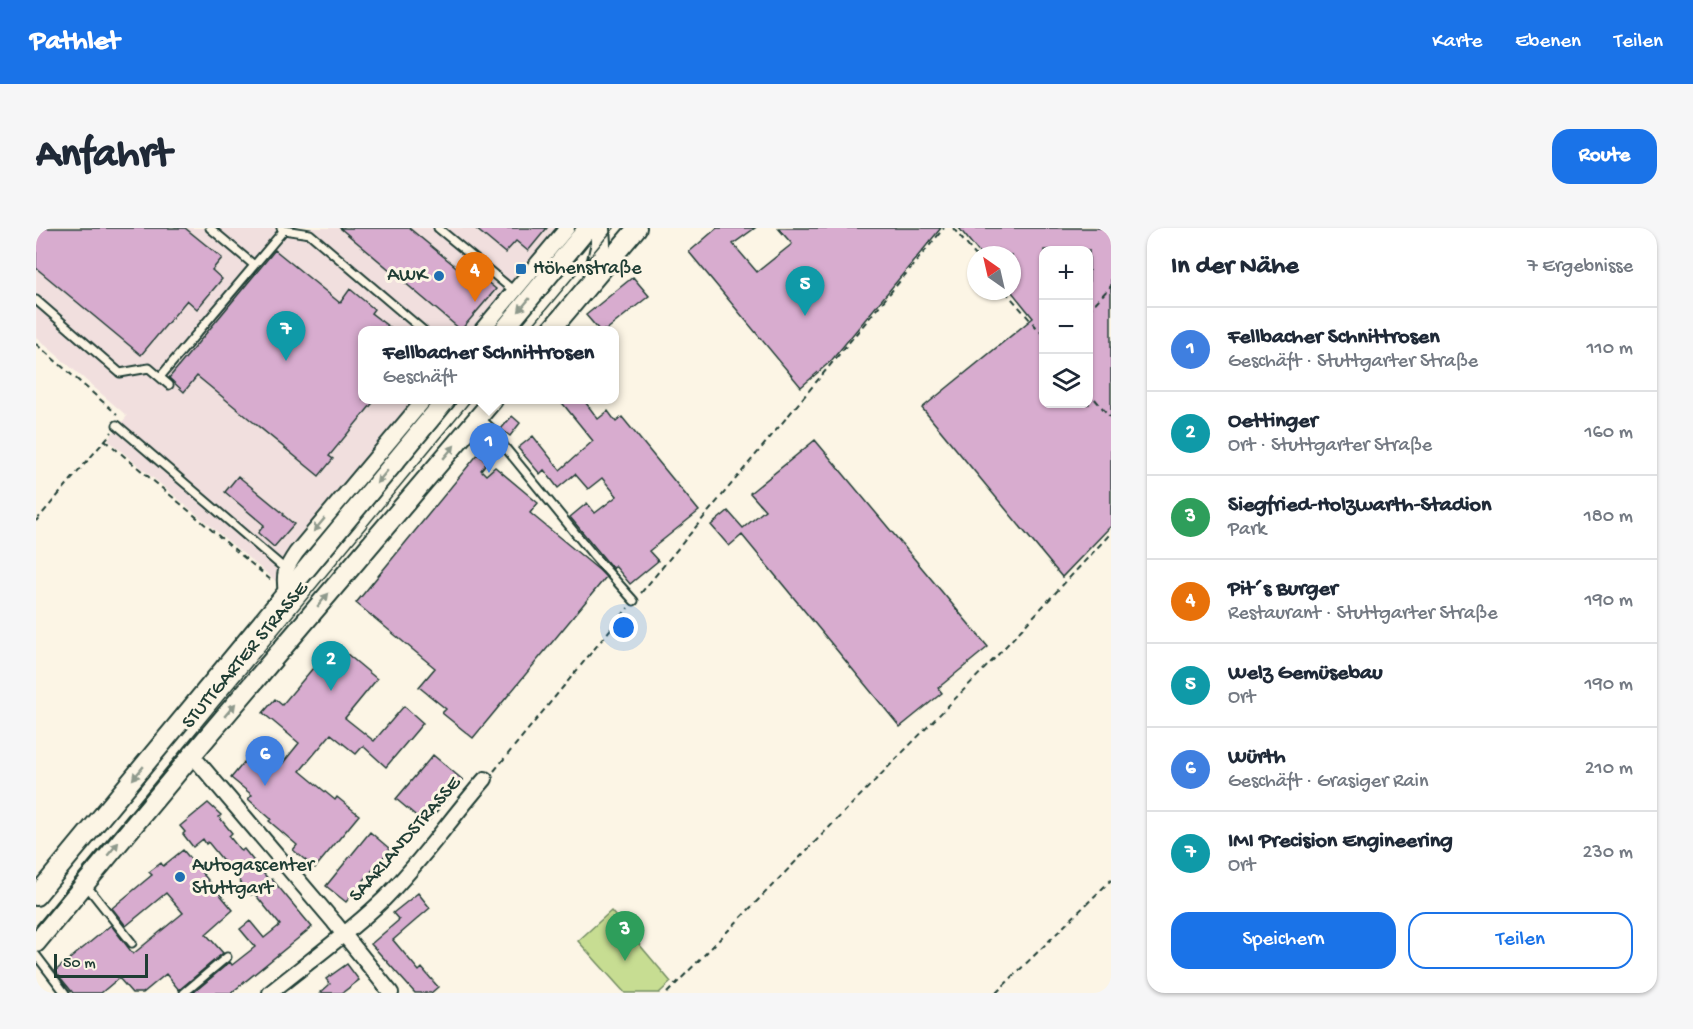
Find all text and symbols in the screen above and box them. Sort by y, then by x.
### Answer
text: Pathlet [30,26,120,59]
text: Karte [1432,30,1482,55]
text: Ebenen [1515,30,1581,55]
text: Teilen [1614,30,1663,55]
button: Route [1552,129,1657,184]
text: Anfahrt [36,132,171,181]
north arrow [967,246,1021,300]
map controls [1039,246,1093,408]
button: + [1039,246,1093,300]
text: In der Nähe [1171,252,1299,283]
pin: 4 [456,253,494,302]
text: 7 Ergebnisse [1527,256,1633,279]
place label: Höhenstraße [533,258,642,281]
marker: Höhenstraße [514,262,528,276]
place label: AWK [387,265,429,288]
pin: 5 [786,266,824,316]
marker: AWK [432,269,446,283]
one-way arrow [518,298,531,313]
button: − [1039,300,1093,354]
pin: 7 [266,312,306,361]
text: Fellbacher Schnittrosen [1228,325,1440,351]
popup [358,326,619,404]
text: 1 [1186,338,1195,361]
text: 110 m [1587,338,1633,361]
text: Fellbacher Schnittrosen [383,341,594,367]
text: Geschäft · Stuttgarter Straße [1228,351,1478,374]
button: layers [1039,354,1093,408]
text: Geschäft [383,367,456,390]
text: Oettinger [1228,409,1317,435]
text: 2 [1186,422,1195,445]
text: 160 m [1584,422,1633,445]
pin: 1 [470,424,508,473]
text: Ort · Stuttgarter Straße [1228,435,1432,458]
one-way arrow [442,445,455,460]
one-way arrow [376,469,389,485]
text: Siegfried-Holzwarth-Stadion [1228,493,1492,519]
text: 3 [1185,506,1196,529]
text: 180 m [1584,506,1633,529]
one-way arrow [313,517,326,533]
text: Park [1228,519,1266,542]
street label: STUTTGARTER STRASSE [178,577,315,734]
text: Pit´s Burger [1228,577,1338,603]
text: 4 [1186,590,1195,613]
text: 190 m [1585,590,1633,613]
one-way arrow [316,592,329,608]
text: Restaurant · Stuttgarter Straße [1228,603,1498,626]
your location [609,613,638,642]
pin: 2 [312,642,350,691]
text: Welz Gemüsebau [1228,661,1383,687]
text: 5 [1185,674,1196,697]
text: 190 m [1585,674,1633,697]
text: Ort [1228,687,1255,710]
one-way arrow [223,702,236,718]
pin: 6 [246,736,284,786]
text: Würth [1228,745,1286,771]
text: 6 [1185,758,1196,781]
text: 210 m [1585,758,1633,781]
one-way arrow [132,765,145,780]
street label: SAARLANDSTRASSE [345,771,468,907]
text: Geschäft · Grasiger Rain [1228,771,1428,794]
text: IMI Precision Engineering [1228,829,1453,855]
one-way arrow [106,842,119,857]
text: 7 [1185,842,1196,865]
text: 230 m [1583,842,1633,865]
place label: Autogascenter Stuttgart [192,855,316,901]
text: Ort [1228,855,1255,878]
marker: Autogascenter Stuttgart [173,870,187,884]
pin: 3 [606,912,644,961]
button: Speichern [1171,912,1396,969]
button: Teilen [1408,912,1633,969]
scale bar [54,951,148,978]
text: 50 m [63,955,96,974]

